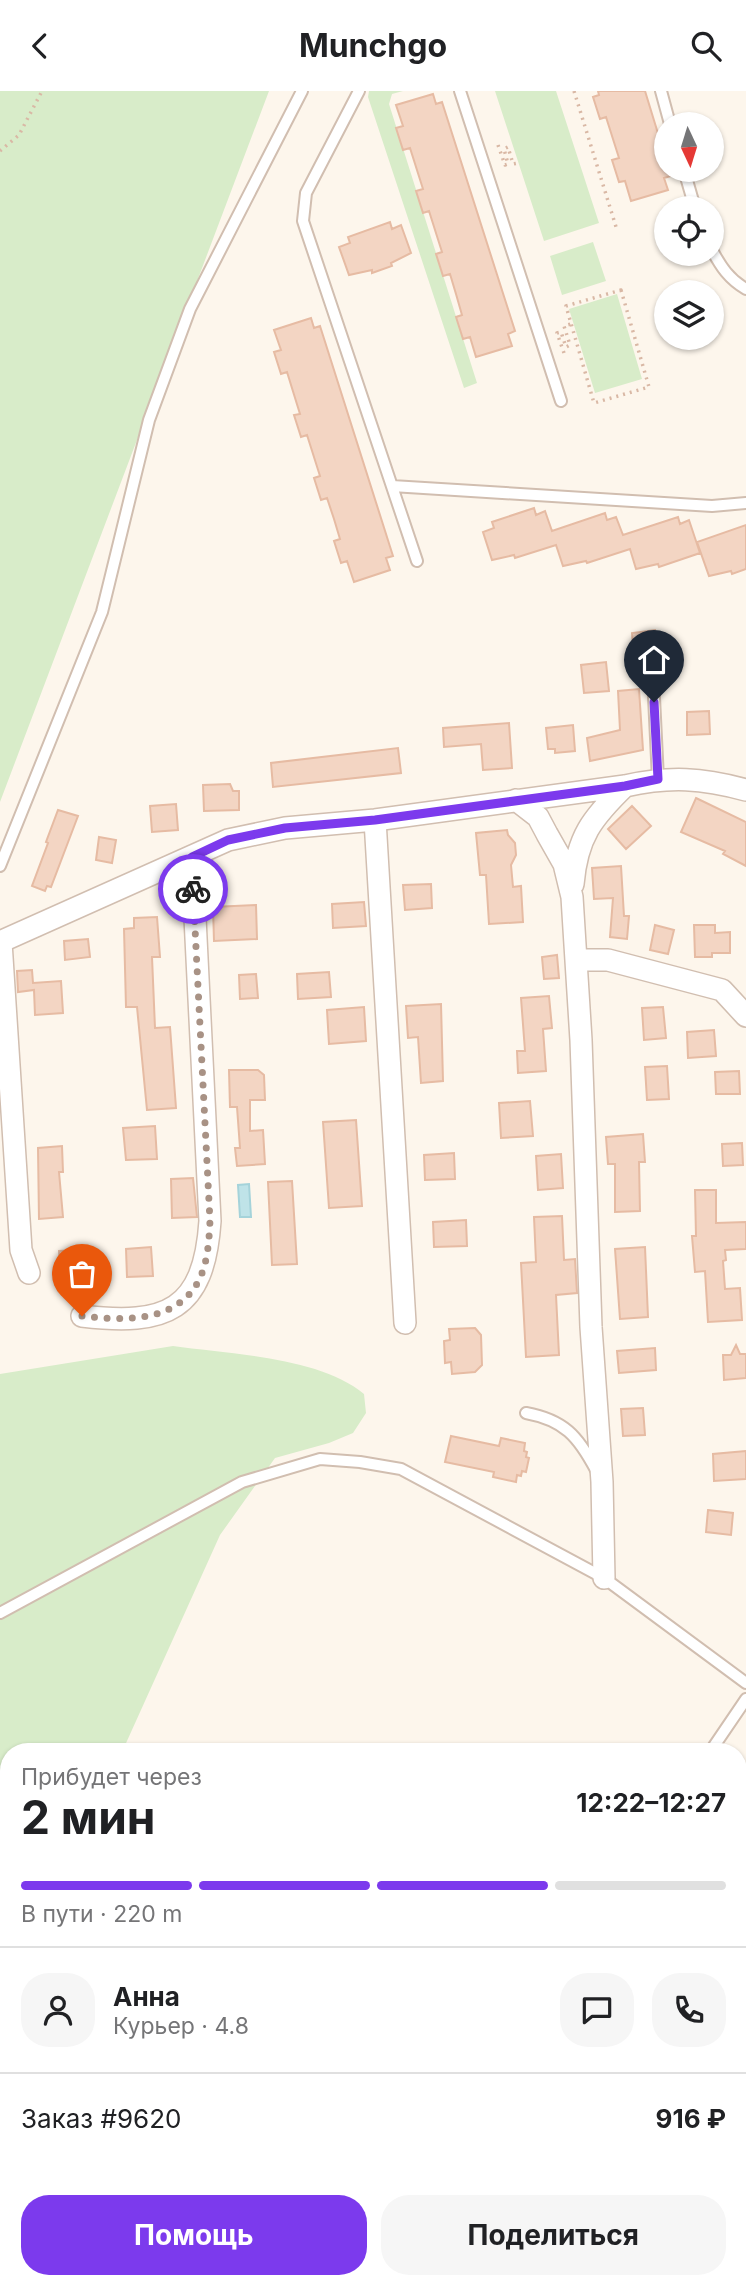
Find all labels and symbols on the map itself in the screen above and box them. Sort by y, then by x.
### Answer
north arrow [654,112,724,182]
pin [624,630,684,702]
courier [158,854,228,924]
pin [52,1244,112,1316]

